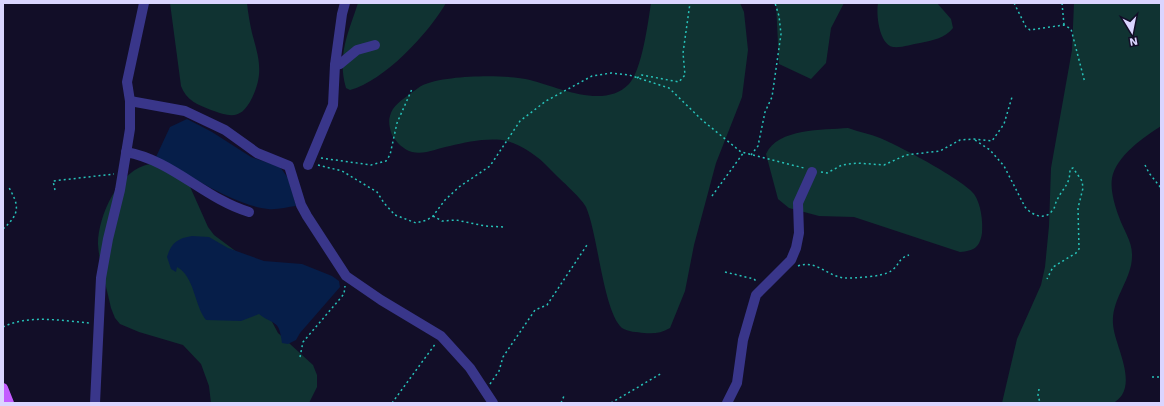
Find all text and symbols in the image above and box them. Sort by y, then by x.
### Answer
north arrow [1112,12,1152,52]
text: N [1129,34,1139,48]

